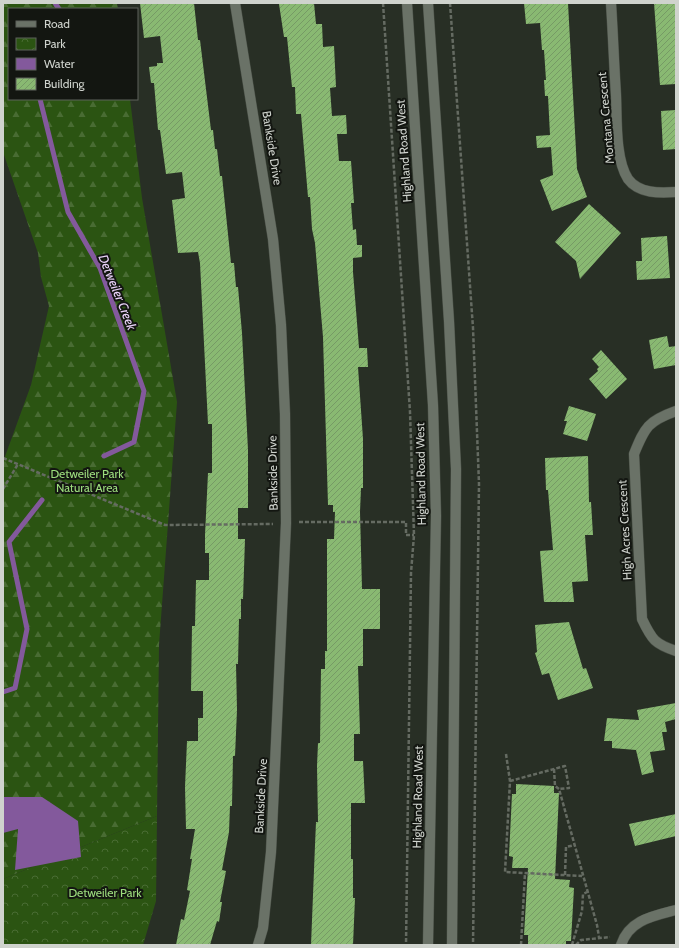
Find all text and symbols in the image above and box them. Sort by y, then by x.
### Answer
legend [8,8,138,100]
text: Road [44,16,70,31]
text: Park [44,36,66,51]
text: Water [44,56,75,71]
street label: Montana Crescent [594,72,617,165]
text: Building [44,76,86,91]
street label: Highland Road West [392,99,415,203]
street label: Bankside Drive [259,110,286,186]
water label: Detweiler Creek [96,252,141,333]
street label: Highland Road West [412,422,429,526]
street label: Bankside Drive [264,435,281,511]
park label: Detweiler Park Natural Area [50,466,124,495]
street label: High Acres Crescent [614,479,635,581]
street label: Highland Road West [409,745,426,849]
street label: Bankside Drive [251,758,270,834]
park label: Detweiler Park [68,885,142,900]

